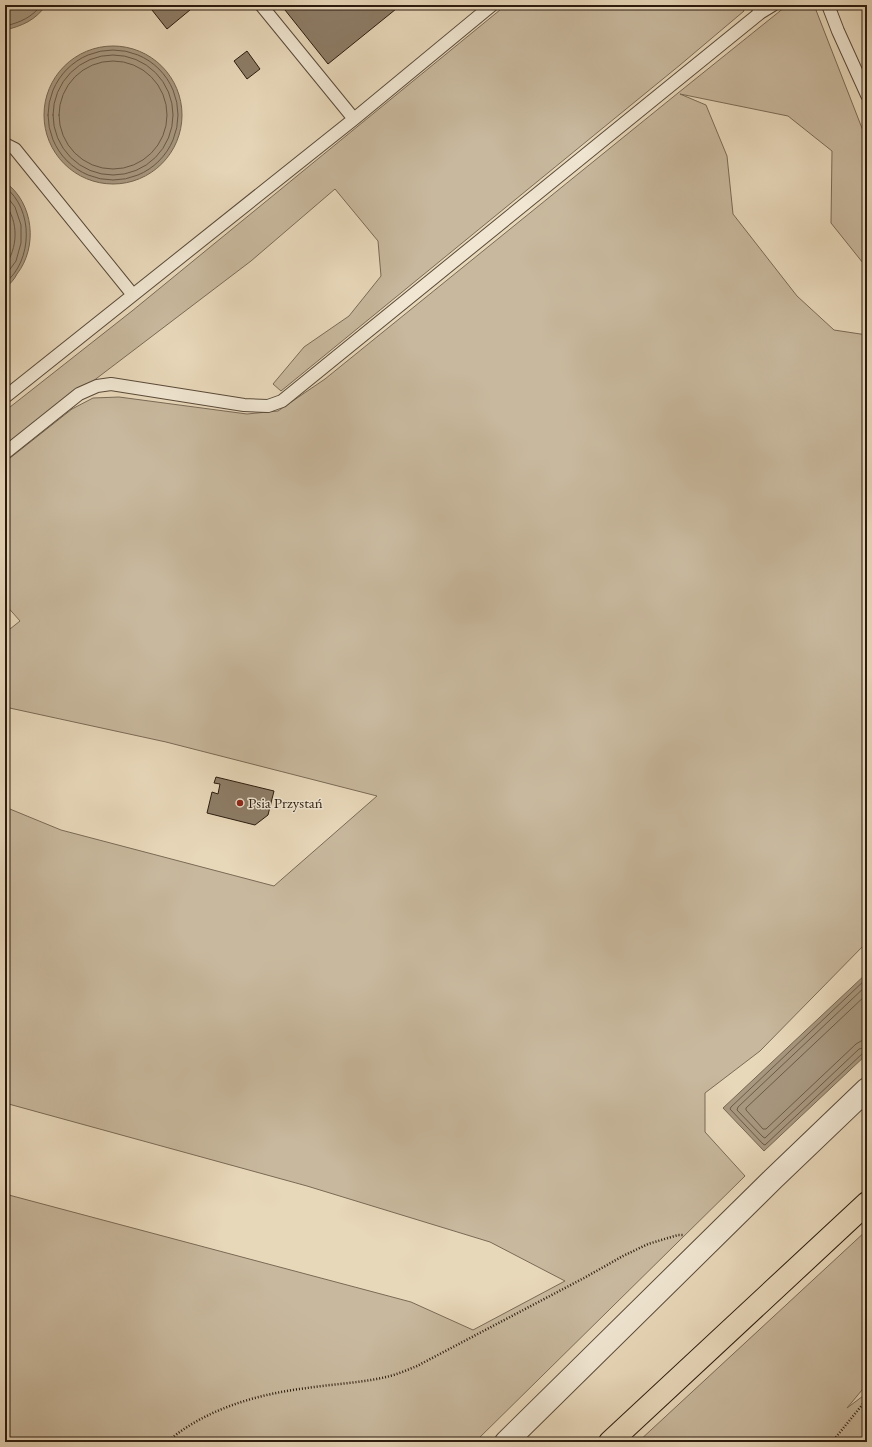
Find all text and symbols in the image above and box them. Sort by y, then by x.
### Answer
place label: Psia Przystań [248,793,323,812]
marker: Psia Przystań [235,798,245,808]

